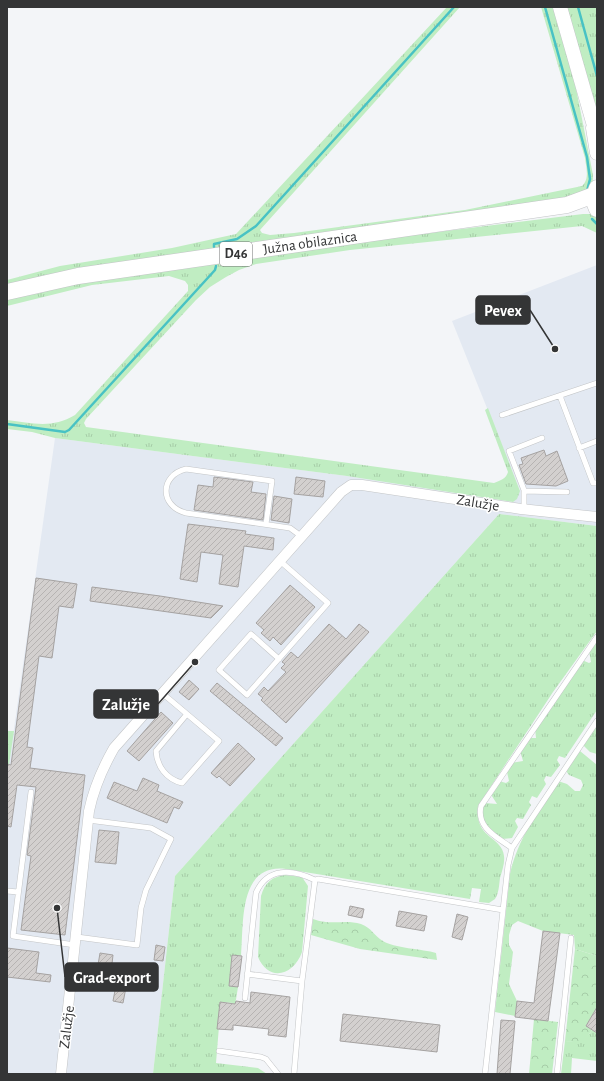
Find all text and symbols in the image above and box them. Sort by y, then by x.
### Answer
street label: Južna obilaznica [262,229,358,257]
road number: D46 [220,242,252,266]
callout: Pevex [476,296,530,324]
text: Pevex [484,303,523,319]
street label: Zalužje [455,492,501,514]
callout: Zalužje [94,690,158,718]
text: Zalužje [102,697,150,714]
callout: Grad-export [65,963,158,991]
text: Grad-export [73,970,151,986]
street label: Zalužje [57,1005,77,1049]

